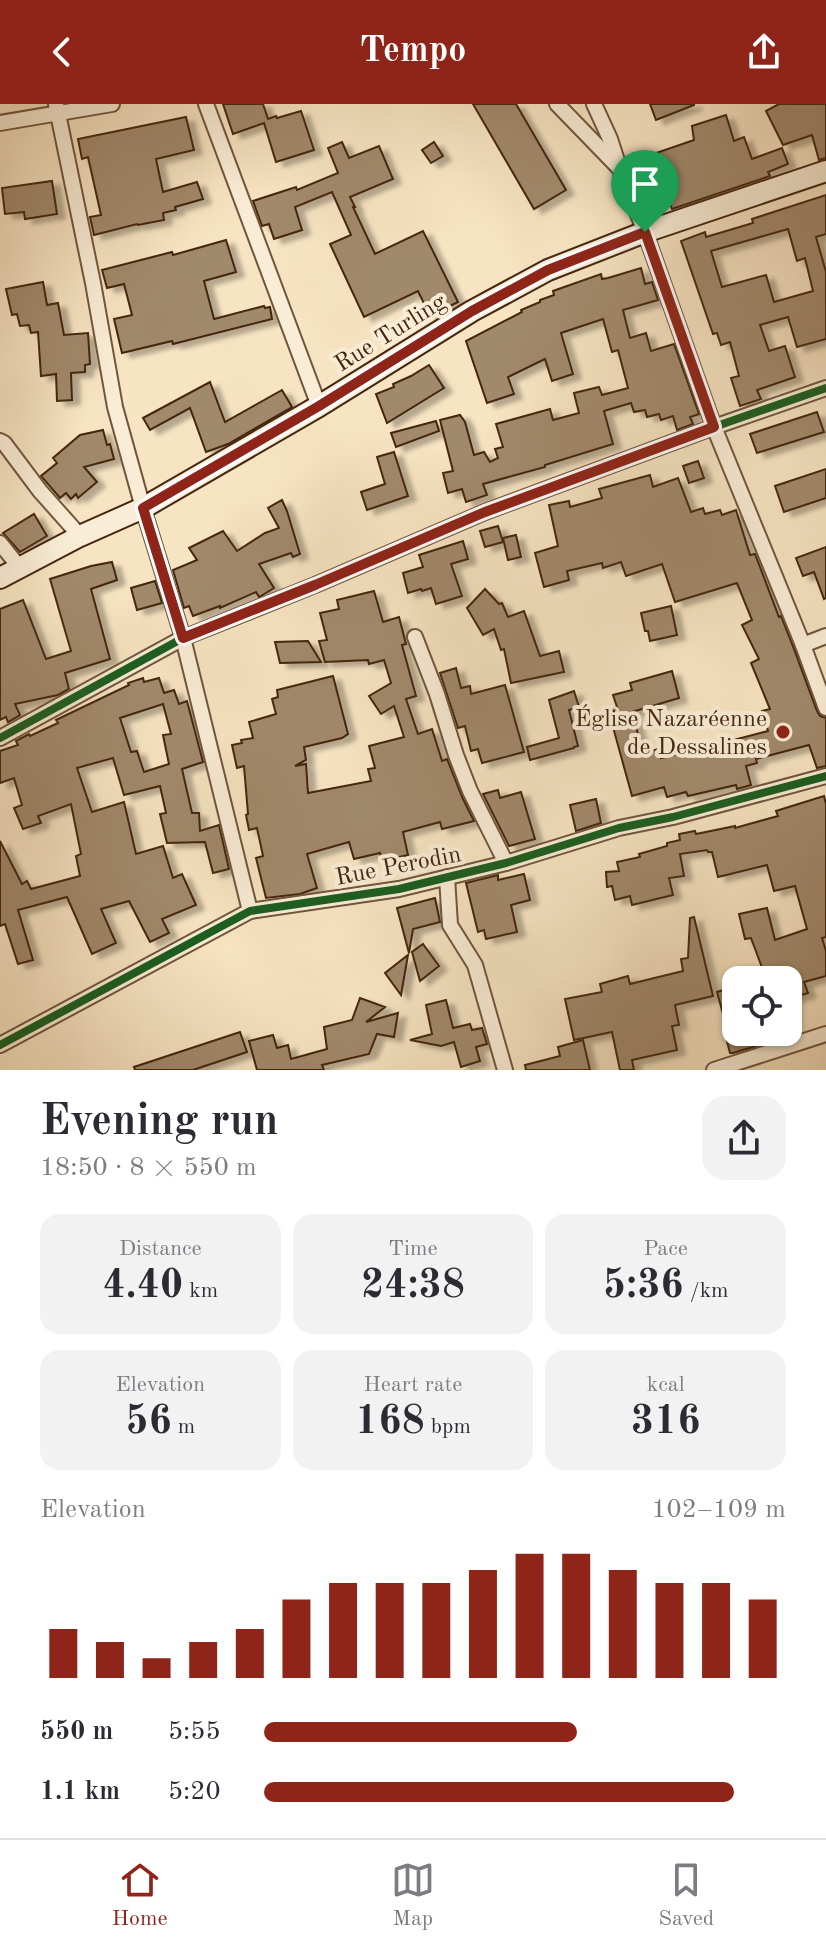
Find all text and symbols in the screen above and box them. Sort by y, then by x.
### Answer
icon: back [40,30,84,74]
icon: share [742,30,786,74]
text: Tempo [360,34,467,70]
pin [611,150,679,232]
icon: arrive [623,162,667,206]
street label: Rue Turling [331,290,451,377]
place label: Église Nazaréenne de Dessalines [575,704,767,760]
marker: Église Nazaréenne de Dessalines [774,723,792,741]
street label: Rue Perodin [333,843,463,891]
map controls [722,966,802,1046]
button: locate [722,966,802,1046]
button: share [702,1096,786,1180]
text: Evening run [40,1100,278,1144]
text: 18:50 · 8 × 550 m [40,1155,257,1181]
text: Distance [119,1238,202,1260]
text: Time [388,1238,438,1260]
text: Pace [643,1238,688,1260]
text: 4.40 [102,1267,183,1307]
text: 24:38 [361,1267,465,1307]
text: 5:36 [603,1267,684,1307]
text: km [183,1280,218,1302]
text: /km [684,1280,729,1302]
text: Elevation [116,1374,205,1396]
text: Heart rate [364,1374,462,1396]
text: kcal [647,1374,685,1396]
text: 56 [125,1403,172,1443]
text: 168 [355,1403,425,1443]
text: 316 [631,1403,700,1443]
text: m [172,1416,195,1438]
text: bpm [425,1416,471,1438]
text: Elevation [40,1497,146,1523]
text: 102–109 m [651,1497,786,1523]
text: 550 m [40,1719,113,1745]
text: 5:55 [168,1719,221,1745]
text: 1.1 km [40,1779,120,1805]
text: 5:20 [168,1779,221,1805]
tab: Home [112,1858,168,1933]
tab: Map [391,1858,435,1933]
tab: Saved [658,1858,714,1933]

